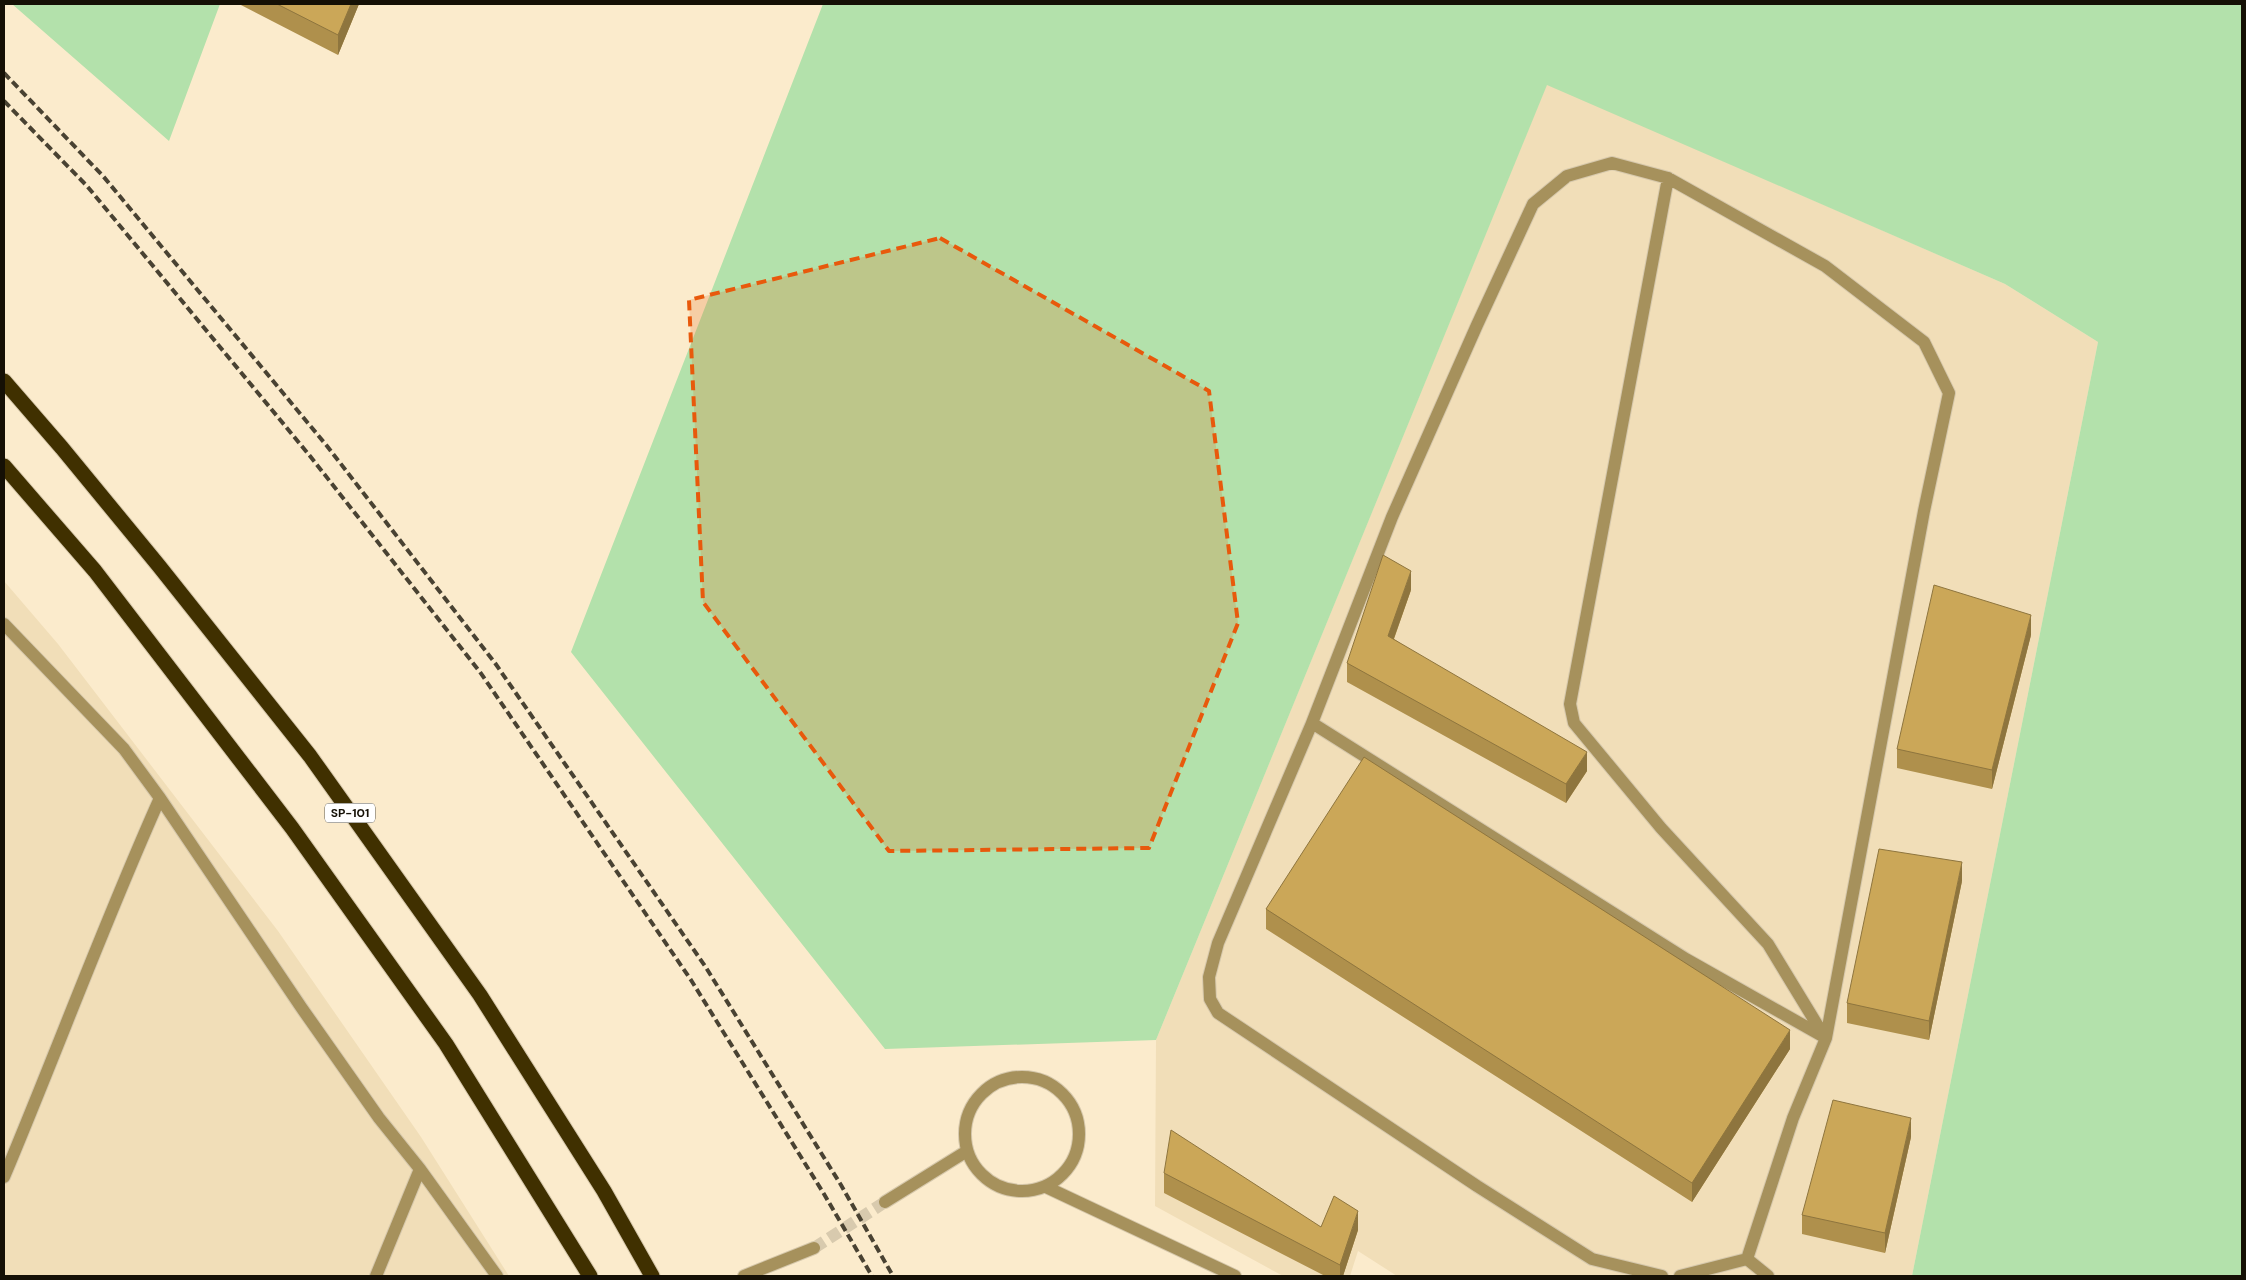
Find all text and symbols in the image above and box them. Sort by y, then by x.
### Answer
road number: SP-101 [325,804,375,822]

